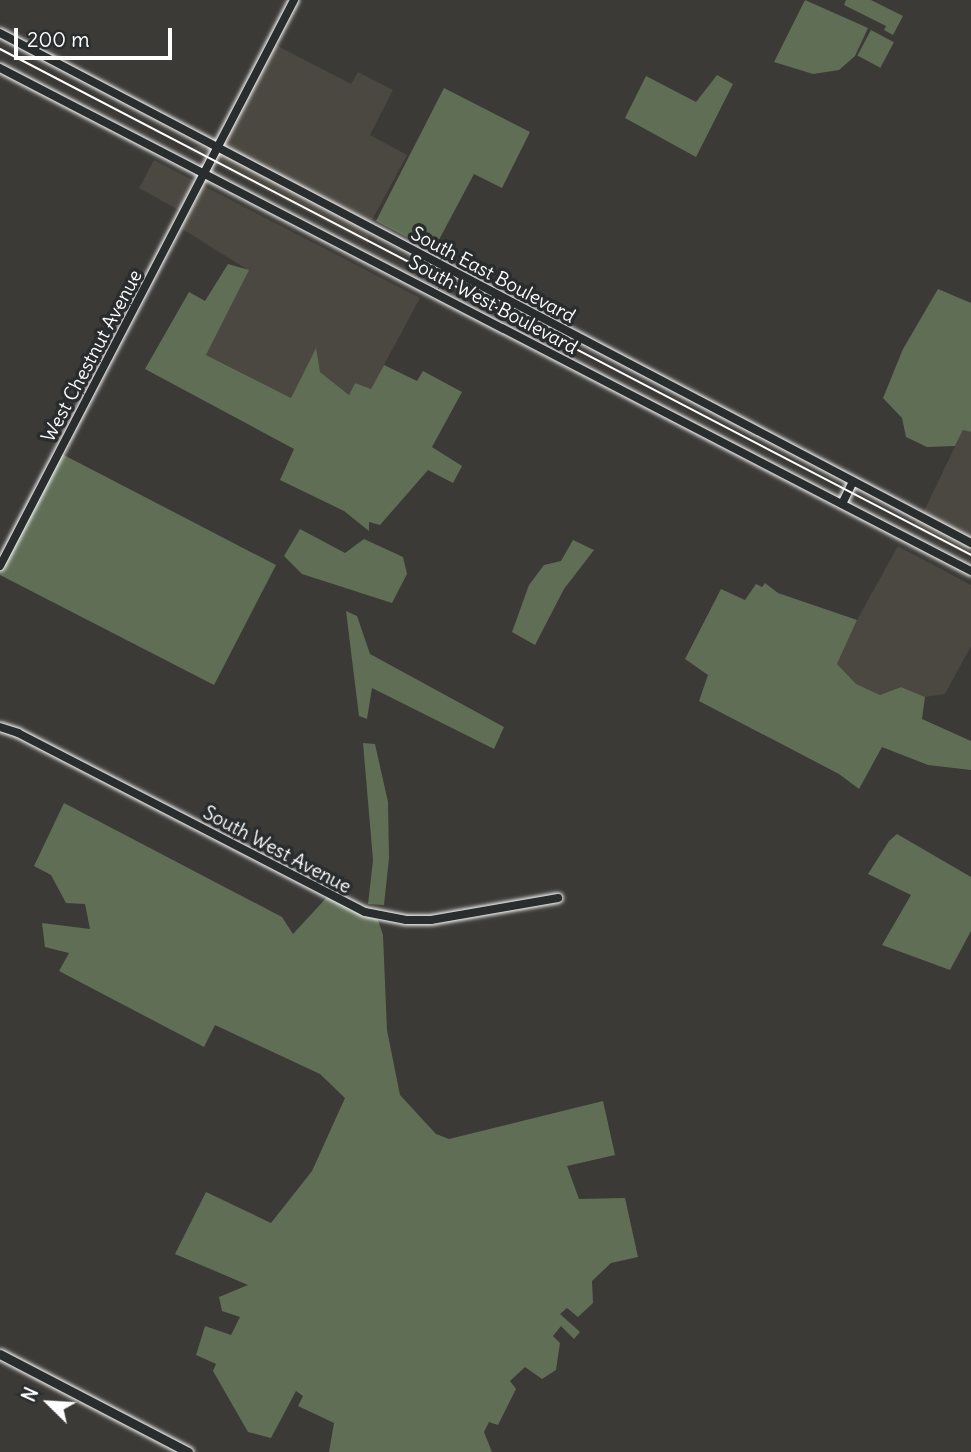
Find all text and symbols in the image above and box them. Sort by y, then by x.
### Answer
scale bar [18,14,175,58]
text: 200 m [27,26,90,53]
street label: South East Boulevard [407,222,579,328]
street label: South West Boulevard [405,251,581,359]
street label: West Chestnut Avenue [37,266,147,446]
street label: South West Avenue [199,801,355,899]
north arrow [14,1368,84,1438]
text: N [16,1384,43,1405]

